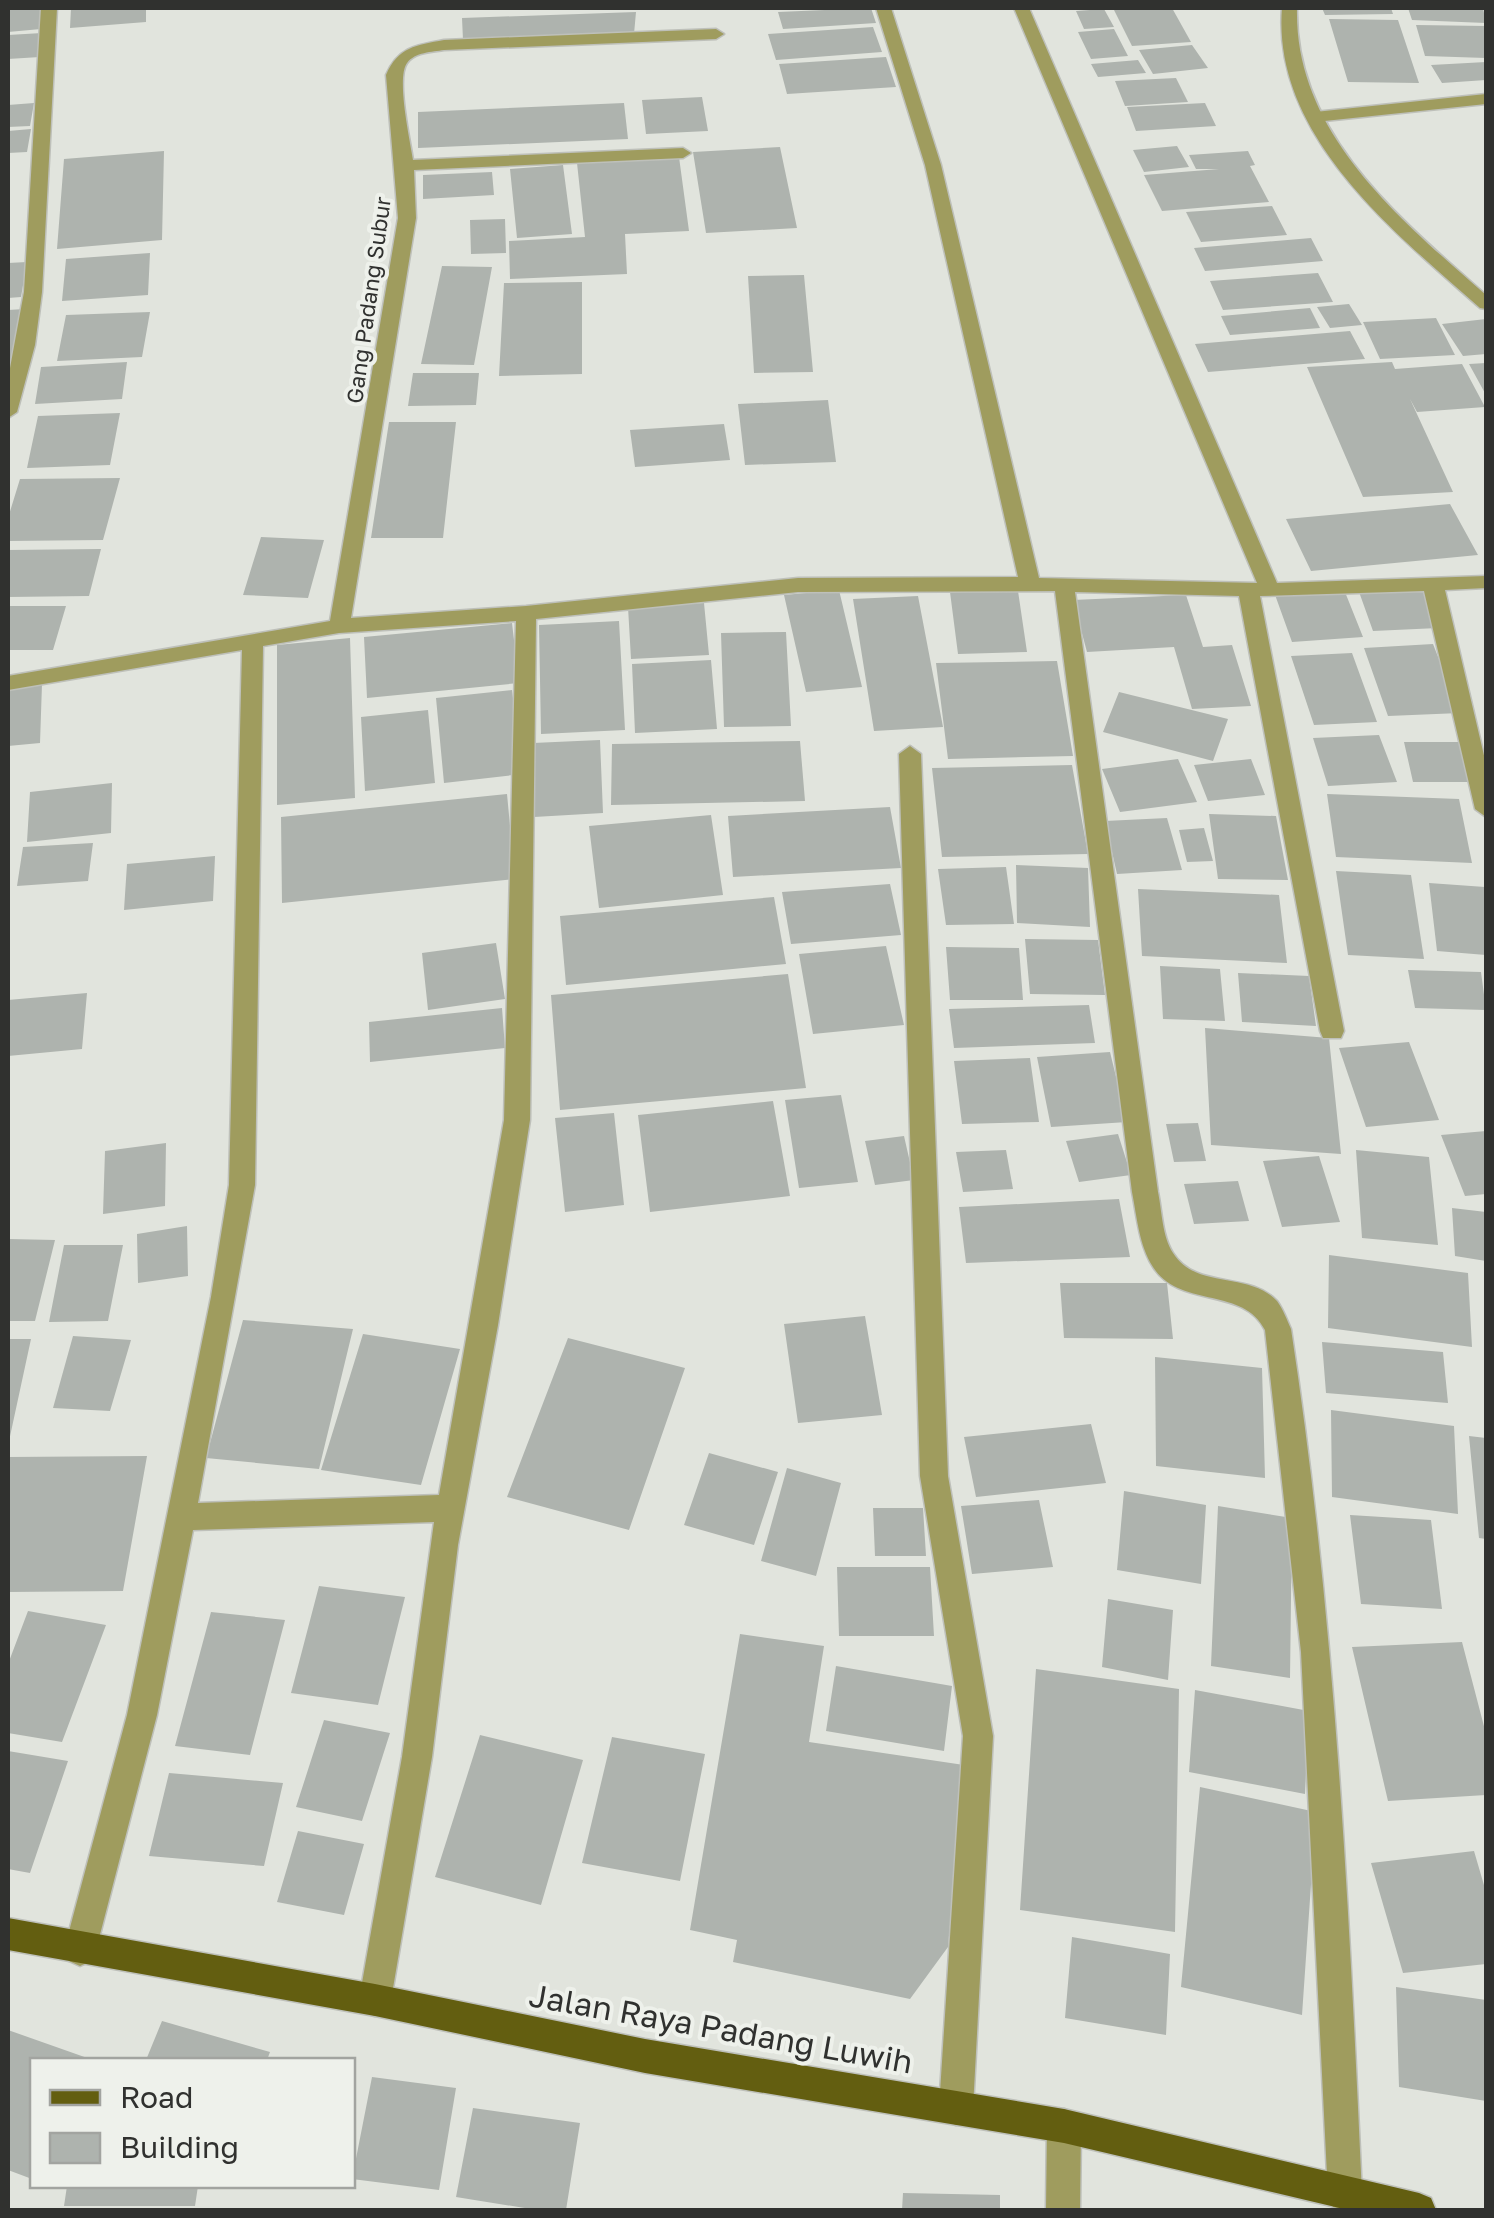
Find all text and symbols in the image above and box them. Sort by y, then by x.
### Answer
street label: Gang Padang Subur [340,194,396,405]
street label: Jalan Raya Padang Luwih [526,1976,916,2080]
legend [30,2058,355,2188]
text: Road [120,2079,194,2115]
text: Building [120,2129,239,2165]

